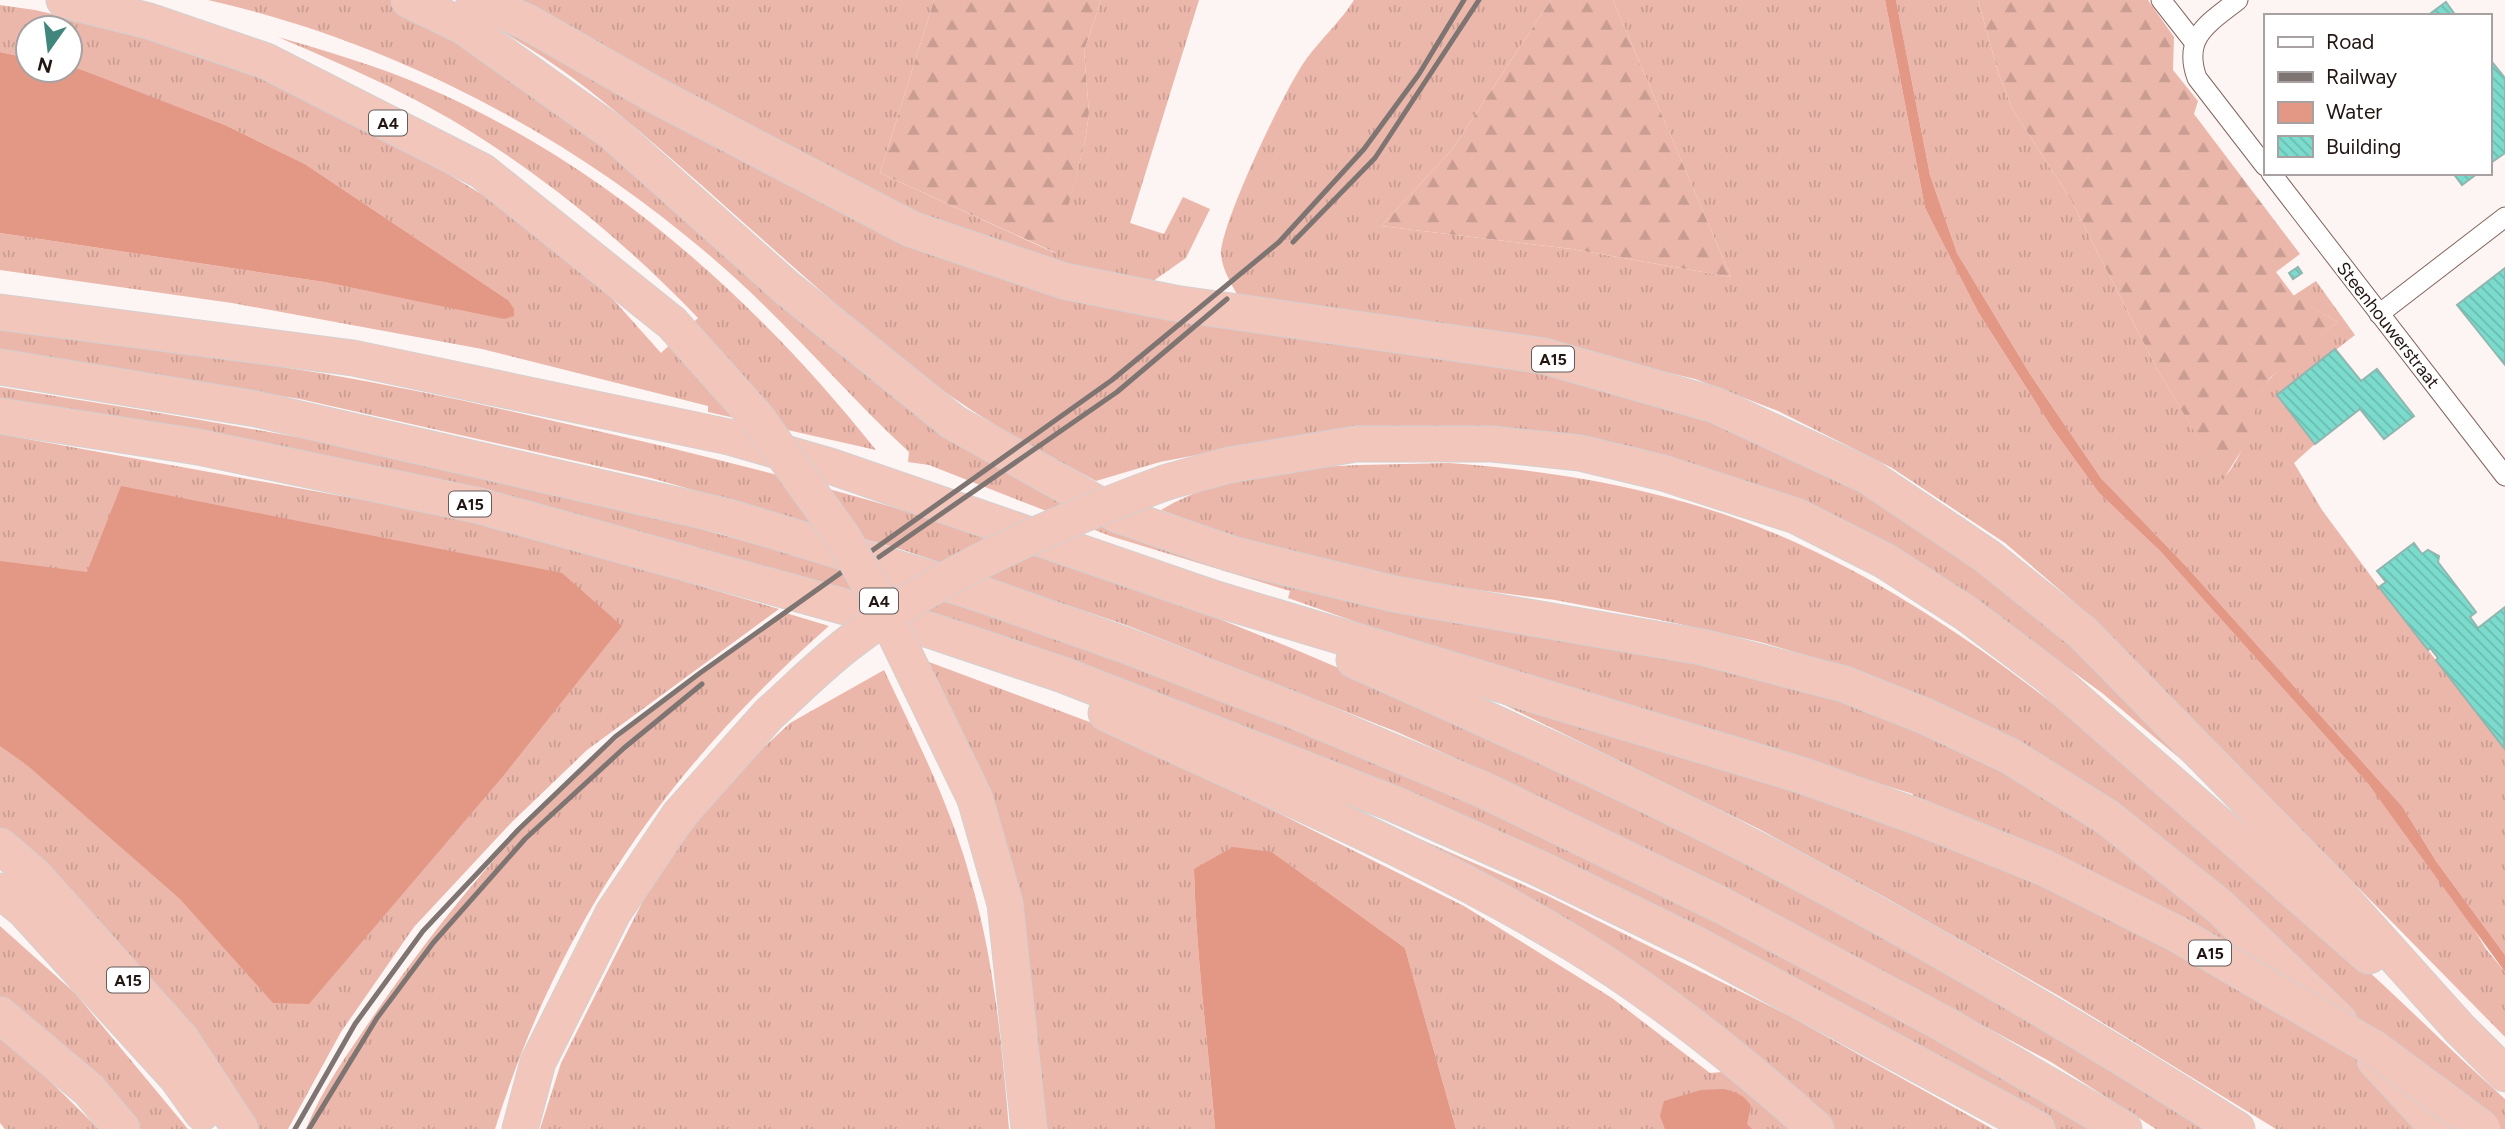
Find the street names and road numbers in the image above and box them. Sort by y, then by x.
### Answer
road number: A4 [369,111,407,136]
street label: Steenhouwerstraat [2332,257,2444,393]
road number: A15 [1532,346,1574,372]
road number: A15 [449,491,491,516]
road number: A4 [860,588,898,614]
road number: A15 [2189,940,2231,965]
road number: A15 [107,968,149,992]

